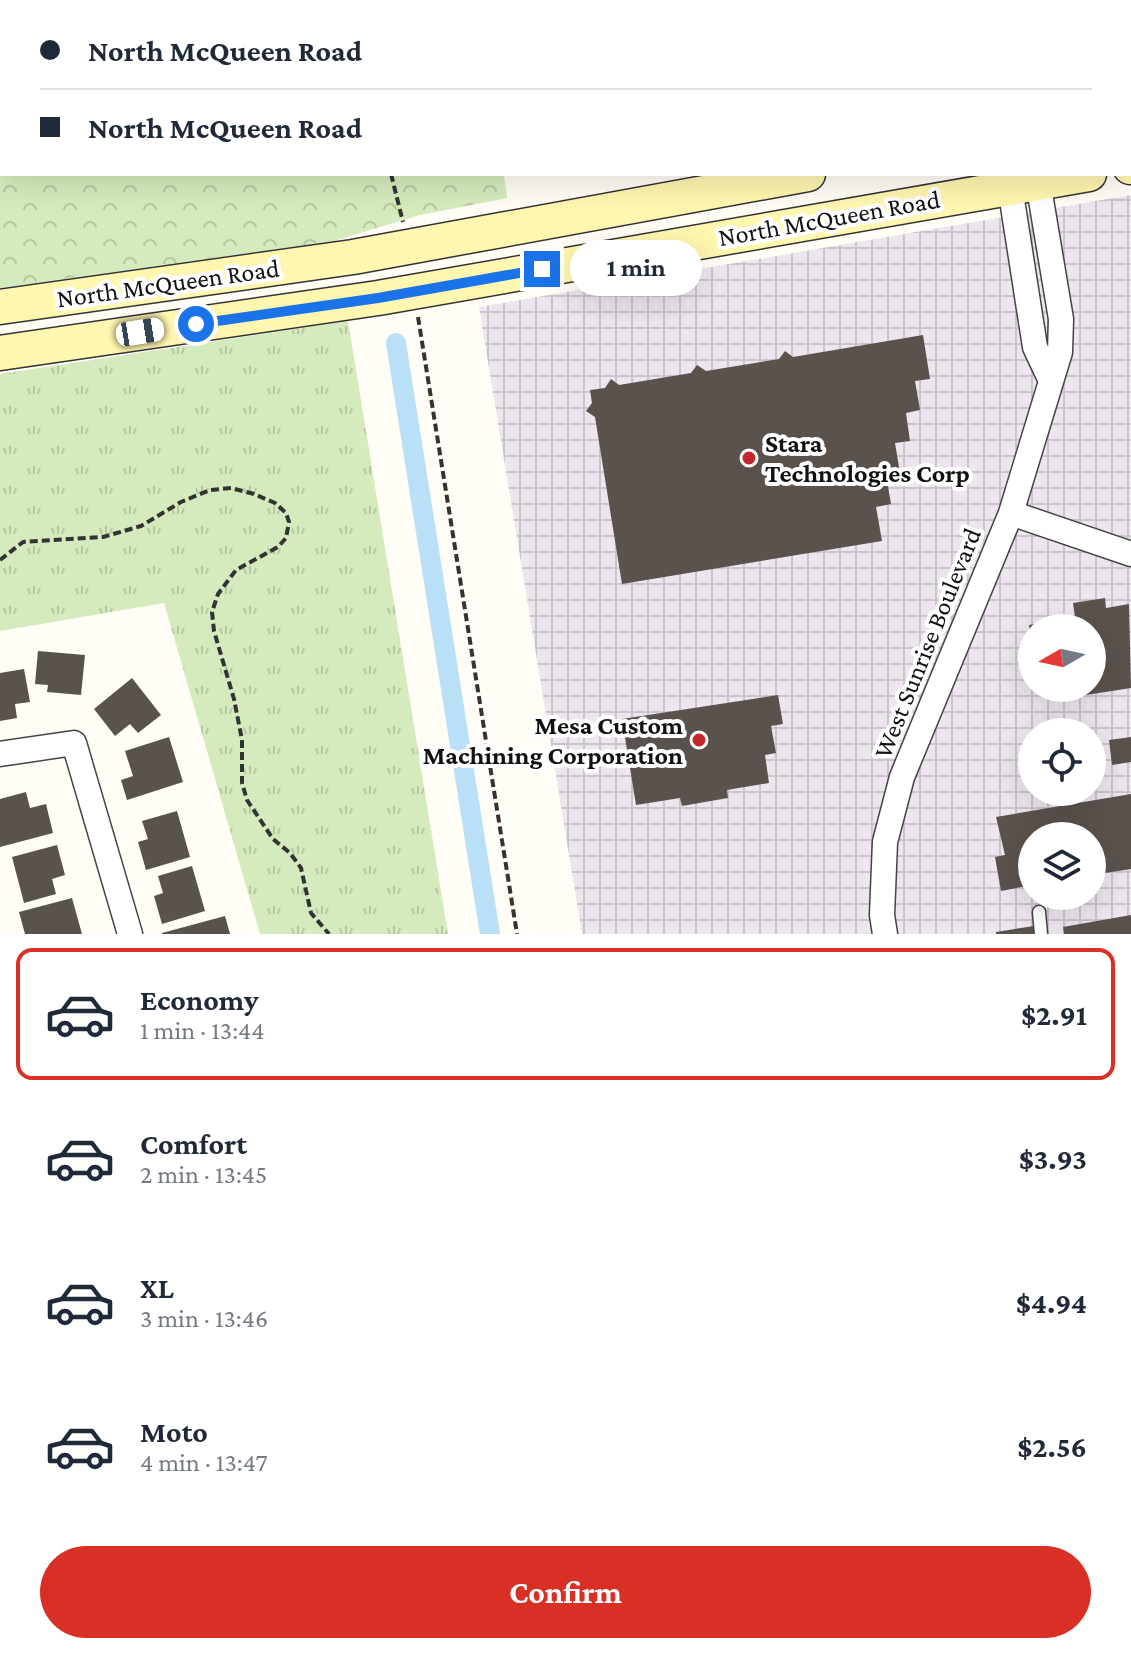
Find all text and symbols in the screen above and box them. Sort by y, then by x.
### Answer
text: North McQueen Road [88,34,362,67]
text: North McQueen Road [88,111,362,144]
street label: North McQueen Road [716,185,942,252]
callout: 1 min [570,241,702,297]
route end [524,251,560,287]
street label: North McQueen Road [55,253,282,313]
text: 1 min [606,253,666,282]
route start [178,306,214,342]
car [114,316,166,348]
place label: Stara Technologies Corp [765,429,970,488]
marker: Stara Technologies Corp [740,449,758,467]
street label: West Sunrise Boulevard [868,524,987,763]
north arrow [1018,614,1106,702]
map controls [1018,614,1106,910]
place label: Mesa Custom Machining Corporation [423,711,683,770]
button: locate [1018,718,1106,806]
marker: Mesa Custom Machining Corporation [690,731,708,749]
button: layers [1018,822,1106,910]
icon: car [44,978,116,1050]
text: Economy [140,983,259,1016]
text: $2.91 [1021,998,1087,1031]
text: 1 min · 13:44 [140,1016,265,1045]
icon: car [44,1122,116,1194]
text: Comfort [140,1127,247,1160]
text: $3.93 [1019,1142,1087,1175]
text: 2 min · 13:45 [140,1160,267,1189]
icon: car [44,1266,116,1338]
text: XL [140,1271,174,1304]
text: $4.94 [1016,1286,1087,1319]
text: 3 min · 13:46 [140,1304,268,1333]
icon: car [44,1410,116,1482]
text: Moto [140,1415,208,1448]
text: $2.56 [1017,1430,1087,1463]
text: 4 min · 13:47 [140,1448,267,1477]
button: Confirm [40,1546,1091,1638]

